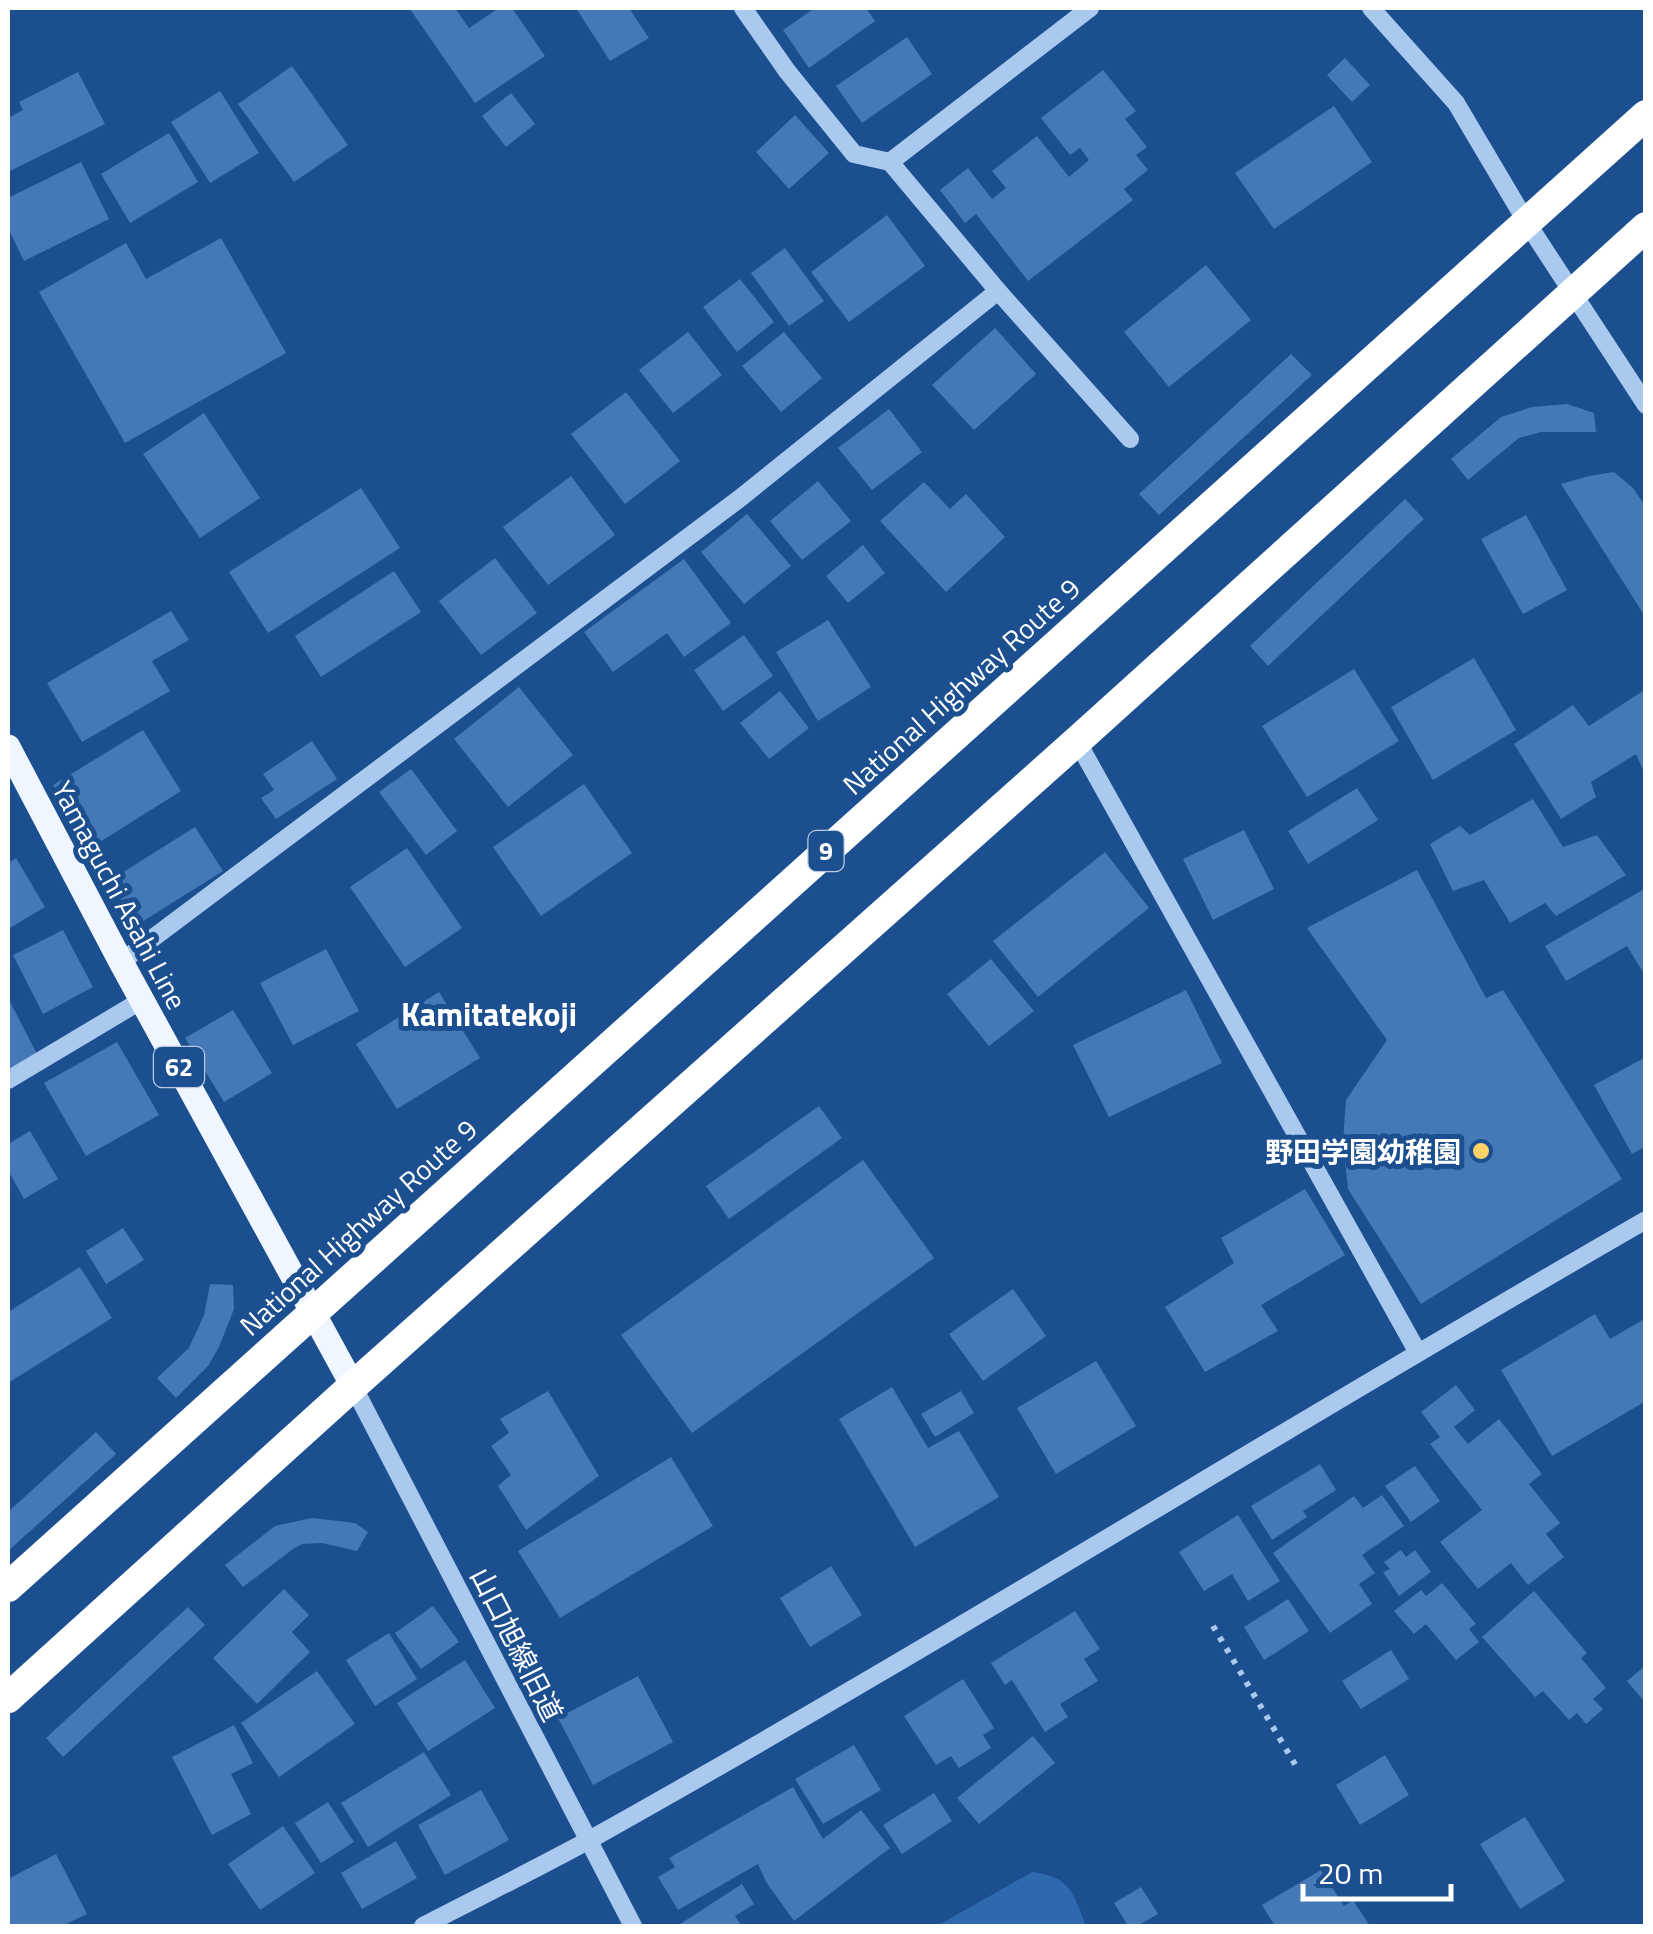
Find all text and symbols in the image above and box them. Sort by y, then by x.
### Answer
street label: National Highway Route 9 [833,567,1089,805]
street label: Yamaguchi Asahi Line [42,773,198,1017]
road number: 9 [808,831,844,871]
district label: Kamitatekoji [401,990,577,1038]
road number: 62 [154,1047,204,1087]
street label: National Highway Route 9 [230,1108,486,1346]
place label: 野田学園幼稚園 [1265,1130,1461,1173]
marker: 野田学園幼稚園 [1470,1140,1492,1162]
street label: 山口旭線旧道 [460,1559,574,1729]
scale bar [1303,1839,1450,1901]
text: 20 m [1318,1850,1383,1896]

